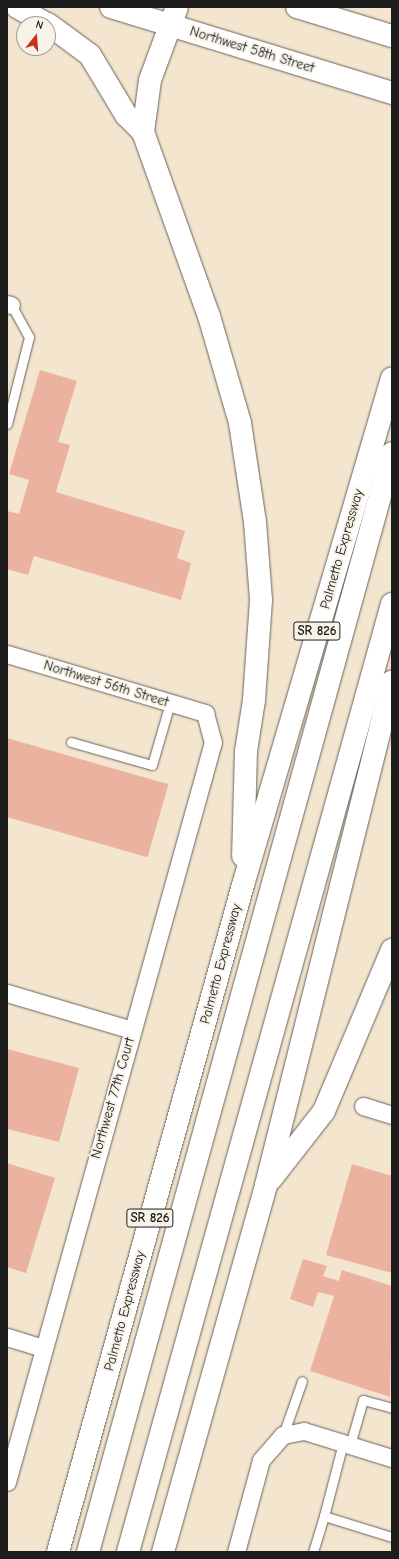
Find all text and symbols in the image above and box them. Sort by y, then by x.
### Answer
north arrow [16,16,56,56]
text: N [34,18,45,32]
street label: Northwest 58th Street [188,23,316,77]
street label: Palmetto Expressway [317,487,367,611]
road number: SR 826 [293,620,341,642]
street label: Northwest 56th Street [42,657,170,711]
street label: Palmetto Expressway [197,902,245,1026]
street label: Northwest 77th Court [88,1035,138,1161]
road number: SR 826 [126,1207,174,1229]
street label: Palmetto Expressway [101,1249,149,1373]

